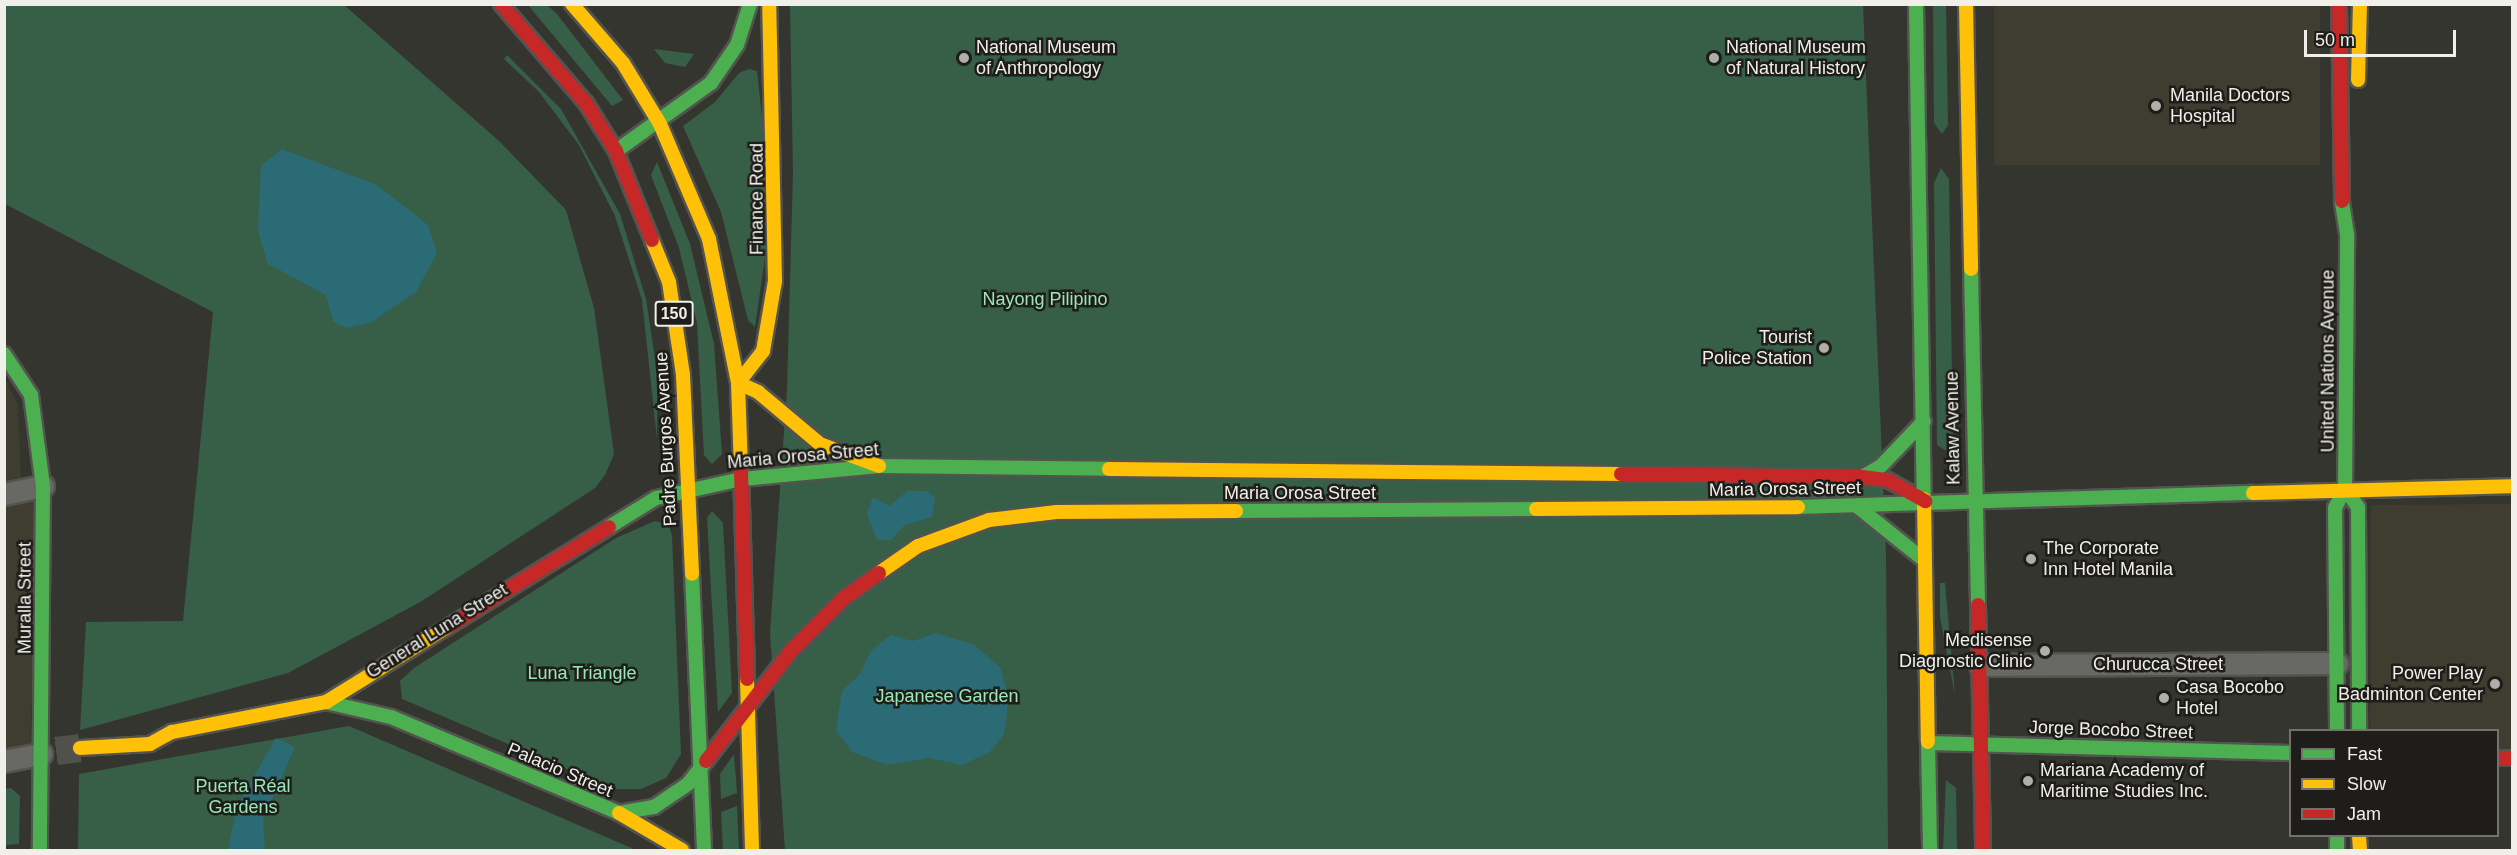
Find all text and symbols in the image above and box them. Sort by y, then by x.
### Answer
scale bar [2307,18,2458,56]
text: 50 m [2315,30,2355,50]
place label: National Museum of Anthropology [976,37,1116,80]
place label: National Museum of Natural History [1726,37,1866,80]
marker: National Museum of Anthropology [957,51,971,65]
marker: National Museum of Natural History [1707,51,1721,65]
place label: Manila Doctors Hospital [2170,85,2290,128]
marker: Manila Doctors Hospital [2147,97,2165,115]
street label: Finance Road [746,143,768,255]
street label: United Nations Avenue [2317,269,2339,453]
park label: Nayong Pilipino [982,288,1108,310]
road number: 150 [654,301,694,327]
place label: Tourist Police Station [1702,327,1812,370]
marker: Tourist Police Station [1817,341,1831,355]
street label: Padre Burgos Avenue [651,351,681,527]
street label: Kalaw Avenue [1941,370,1965,486]
street label: Maria Orosa Street [726,439,880,473]
street label: Maria Orosa Street [1709,477,1861,501]
street label: Maria Orosa Street [1224,482,1376,504]
place label: The Corporate Inn Hotel Manila [2043,538,2173,580]
street label: Muralla Street [14,542,36,654]
marker: The Corporate Inn Hotel Manila [2024,552,2038,566]
street label: General Luna Street [363,579,511,683]
place label: Medisense Diagnostic Clinic [1899,630,2032,672]
marker: Medisense Diagnostic Clinic [2036,642,2054,660]
street label: Churucca Street [2093,653,2223,675]
park label: Luna Triangle [527,662,637,684]
place label: Power Play Badminton Center [2338,663,2483,706]
place label: Casa Bocobo Hotel [2176,677,2284,720]
marker: Power Play Badminton Center [2488,677,2502,691]
park label: Japanese Garden [875,685,1019,707]
marker: Casa Bocobo Hotel [2157,691,2171,705]
street label: Jorge Bocobo Street [2029,716,2193,744]
legend [2289,729,2499,837]
street label: Palacio Street [504,738,616,802]
text: Fast [2347,744,2382,764]
place label: Mariana Academy of Maritime Studies Inc. [2040,760,2208,802]
marker: Mariana Academy of Maritime Studies Inc. [2021,774,2035,788]
text: Slow [2347,774,2386,794]
park label: Puerta Réal Gardens [195,776,291,818]
text: Jam [2347,804,2381,824]

